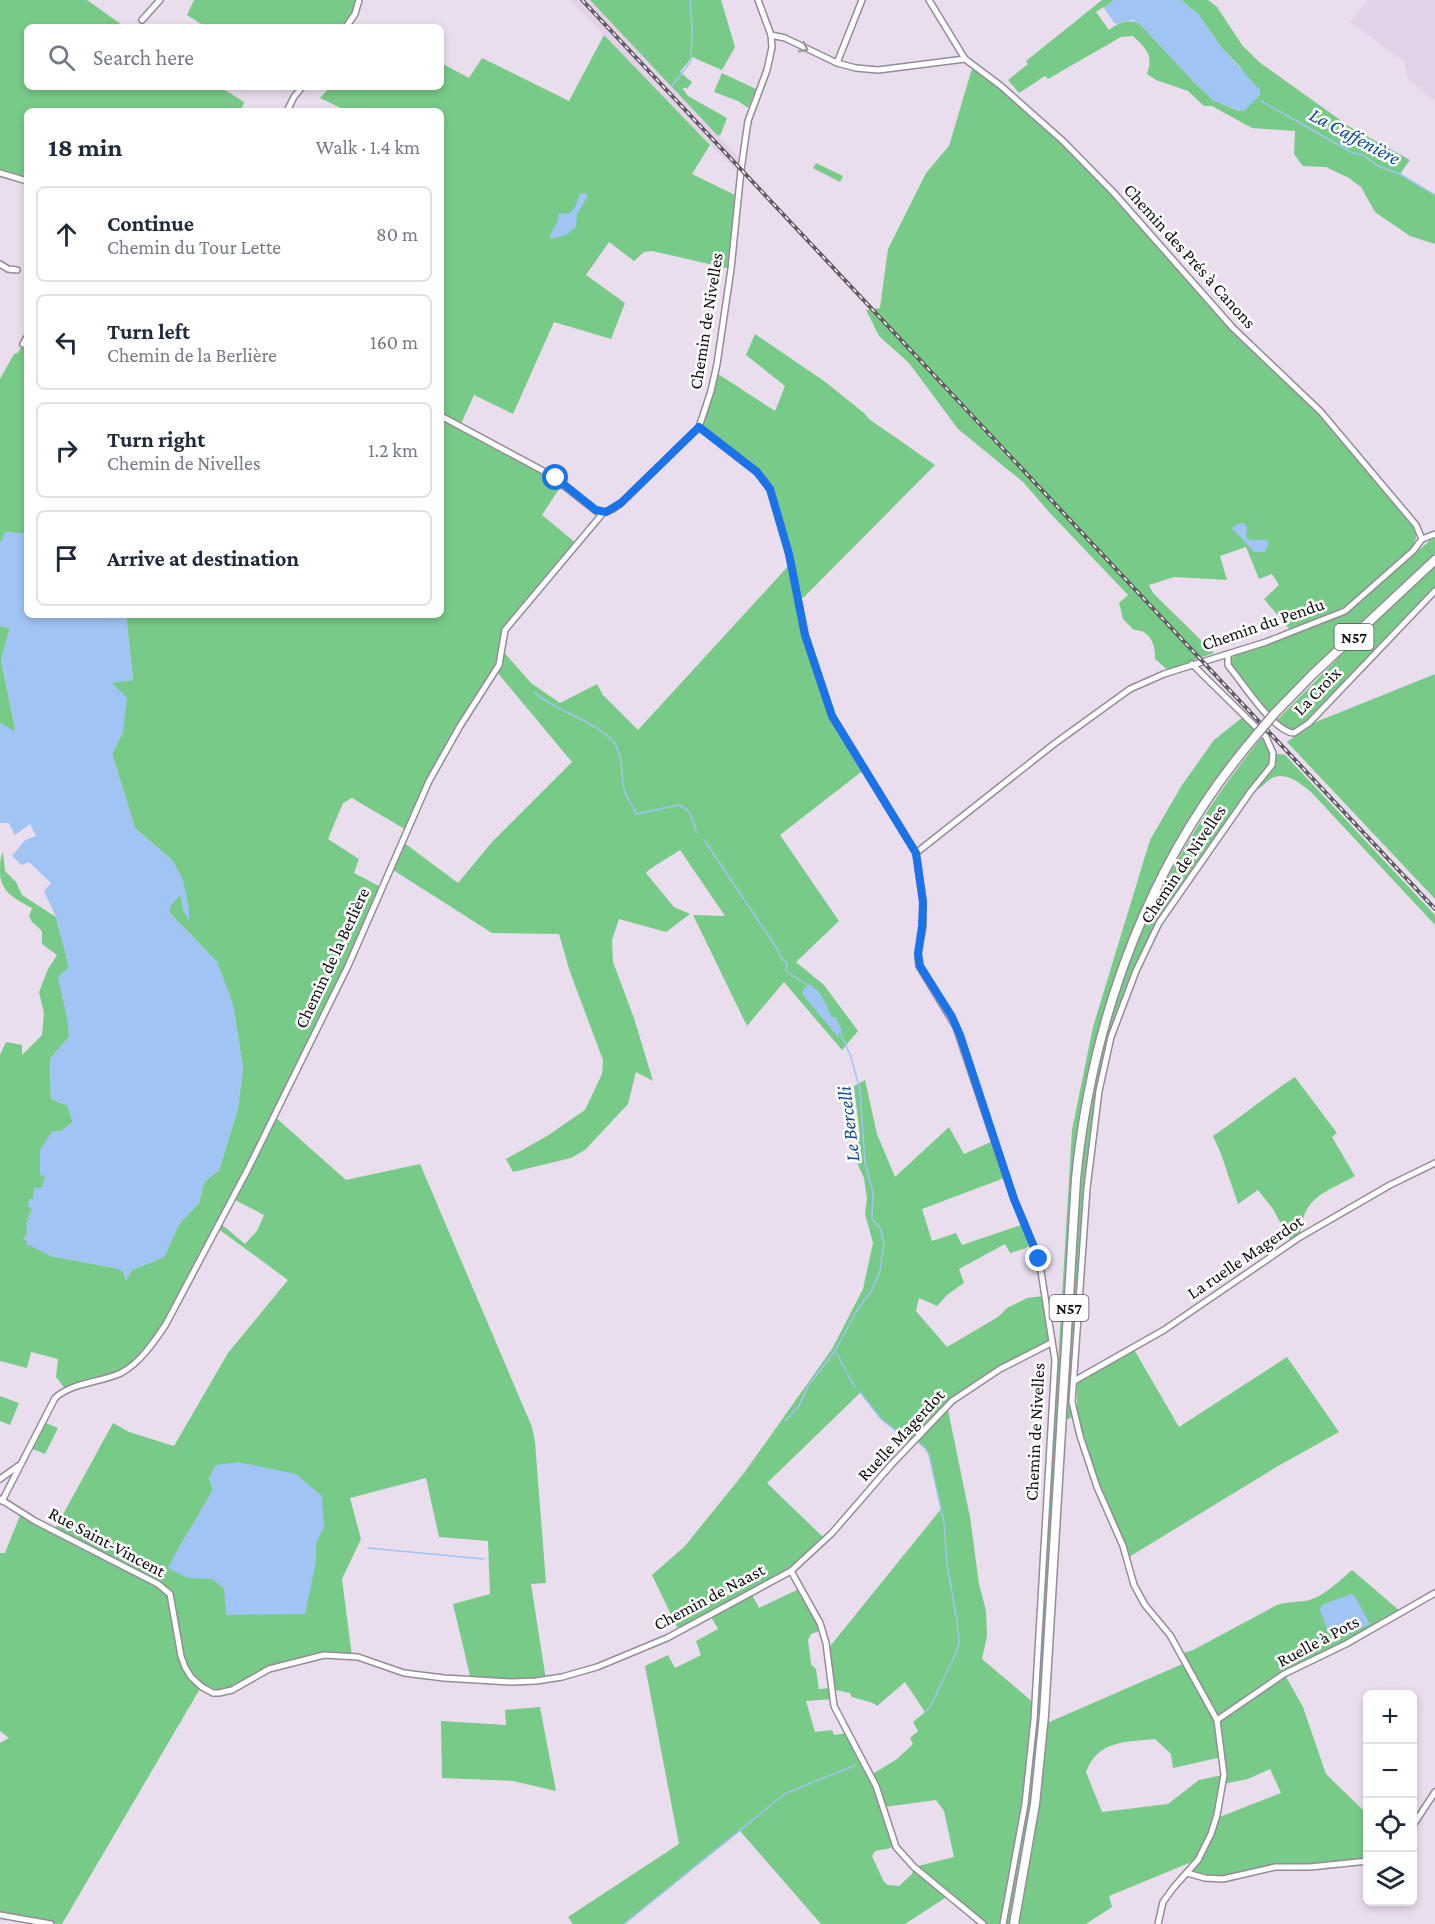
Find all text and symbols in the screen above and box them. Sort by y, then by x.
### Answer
search box [24,24,444,90]
icon: search [45,41,78,74]
one-way arrow [798,41,809,52]
text: Search here [93,45,194,70]
water label: La Caffenière [1306,103,1404,170]
text: 18 min [48,133,122,162]
text: Walk · 1.4 km [316,136,420,158]
street label: Chemin des Prés à Canons [1120,180,1260,332]
text: Continue [107,211,194,236]
icon: ahead [50,218,83,251]
text: 80 m [376,223,418,245]
text: Chemin du Tour Lette [107,236,281,258]
street label: Chemin de Nivelles [685,251,727,391]
text: Turn left [107,319,190,344]
icon: left [50,326,83,359]
text: 160 m [370,331,418,353]
text: Chemin de la Berlière [107,344,277,366]
text: Turn right [107,427,205,452]
icon: right [50,434,83,467]
text: 1.2 km [368,439,418,461]
text: Chemin de Nivelles [107,452,261,474]
route start [542,464,568,490]
icon: arrive [50,542,83,575]
text: Arrive at destination [107,546,299,571]
street label: Chemin du Pendu [1199,594,1327,654]
road number: N57 [1334,624,1374,650]
street label: La Croix [1289,662,1345,719]
street label: Chemin de Nivelles [1136,801,1230,927]
street label: Chemin de la Berlière [291,884,373,1032]
water label: Le Bercelli [832,1084,864,1163]
street label: La ruelle Magerdot [1183,1210,1308,1303]
route end [1025,1245,1051,1271]
road number: N57 [1050,1295,1088,1321]
street label: Chemin de Nivelles [1021,1362,1049,1502]
street label: Ruelle Magerdot [853,1384,949,1485]
street label: Rue Saint-Vincent [45,1503,170,1582]
street label: Chemin de Naast [650,1559,769,1635]
street label: Ruelle à Pots [1274,1611,1362,1671]
map controls [1363,1690,1417,1906]
button: + [1363,1690,1417,1744]
button: − [1363,1744,1417,1798]
button: locate [1363,1798,1417,1852]
button: layers [1363,1852,1417,1906]

